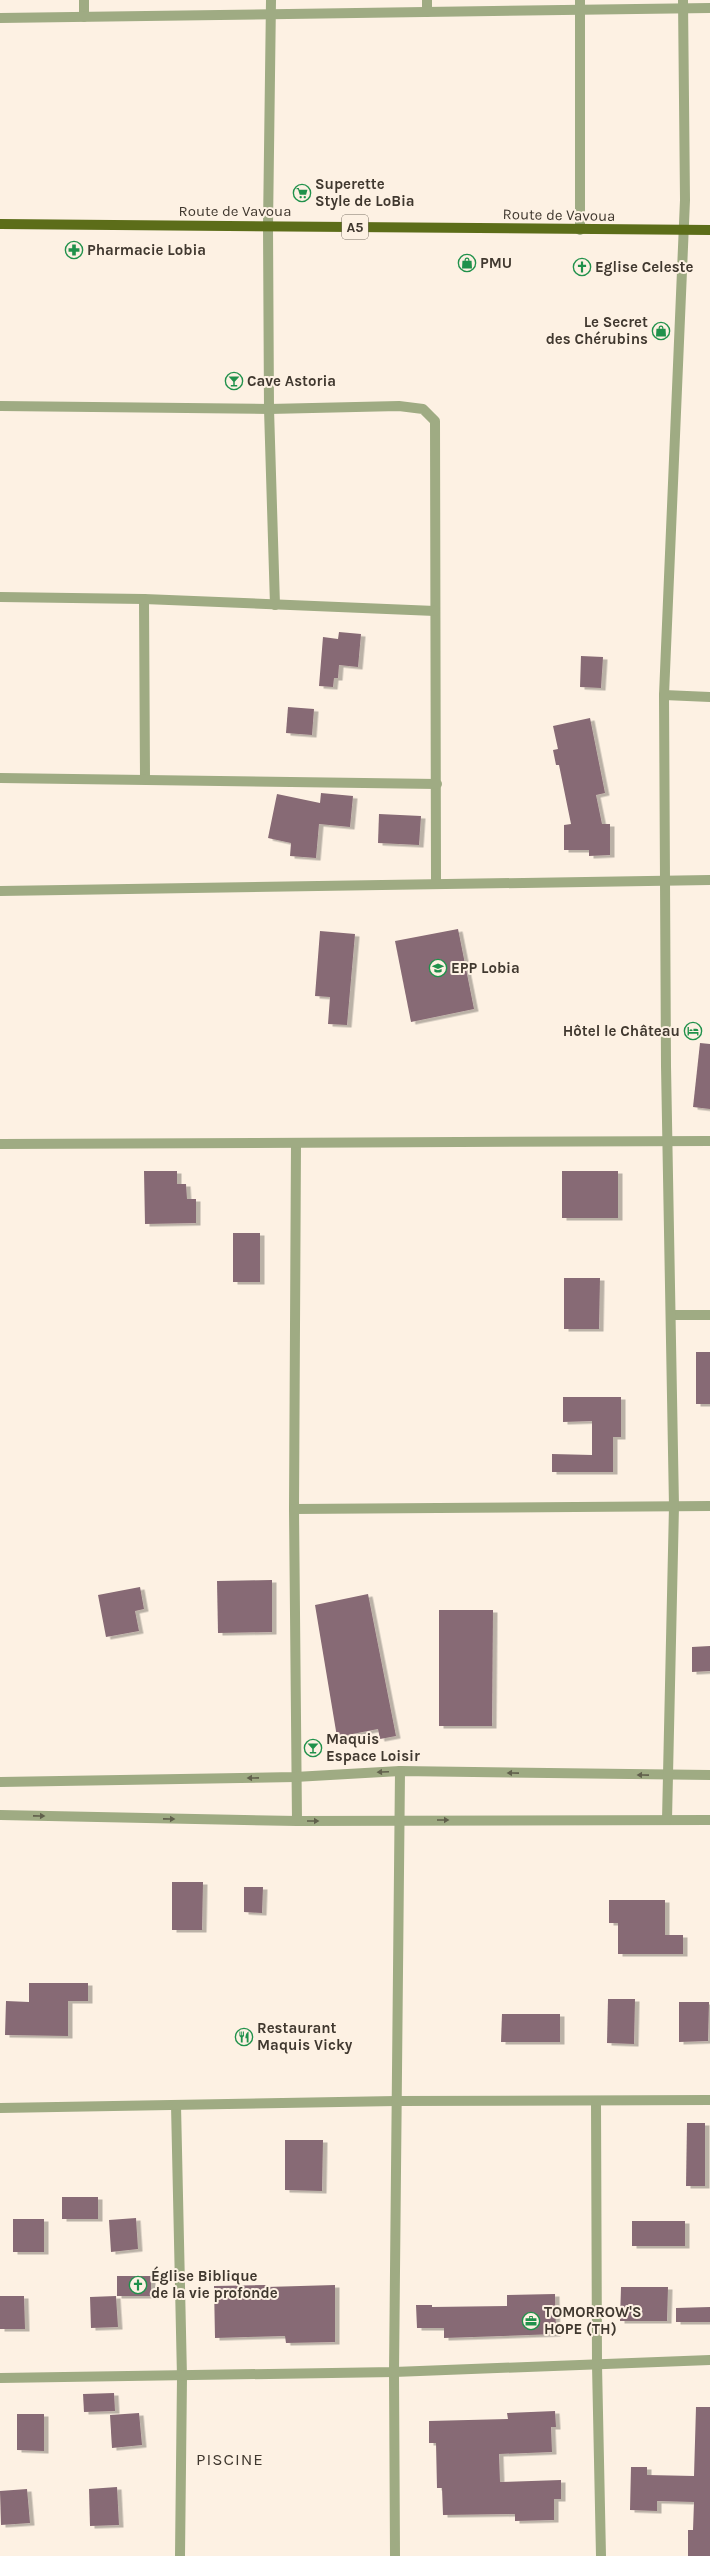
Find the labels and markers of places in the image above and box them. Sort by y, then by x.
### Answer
place label: Superette Style de LoBia [315,175,415,210]
supermarket icon: Superette Style de LoBia [292,183,312,203]
pharmacy icon: Pharmacie Lobia [64,240,84,260]
place label: Pharmacie Lobia [87,241,206,259]
shop icon: PMU [457,253,477,273]
place label: PMU [480,254,512,272]
church icon: Eglise Celeste [572,257,592,277]
place label: Eglise Celeste [595,258,693,276]
place label: Le Secret des Chérubins [546,313,648,348]
shop icon: Le Secret des Chérubins [651,321,671,341]
bar icon: Cave Astoria [224,371,244,391]
place label: Cave Astoria [247,372,336,390]
school or university icon: EPP Lobia [428,958,448,978]
place label: EPP Lobia [451,959,520,977]
hotel icon: Hôtel le Château [683,1021,703,1041]
place label: Hôtel le Château [563,1022,680,1040]
place label: Maquis Espace Loisir [326,1730,420,1765]
bar icon: Maquis Espace Loisir [303,1738,323,1758]
place label: Restaurant Maquis Vicky [257,2019,353,2054]
restaurant icon: Restaurant Maquis Vicky [234,2027,254,2047]
place label: Église Biblique de la vie profonde [151,2266,278,2302]
church icon: Église Biblique de la vie profonde [128,2275,148,2295]
place label: TOMORROW'S HOPE (TH) [544,2303,642,2338]
office icon: TOMORROW'S HOPE (TH) [521,2311,541,2331]

